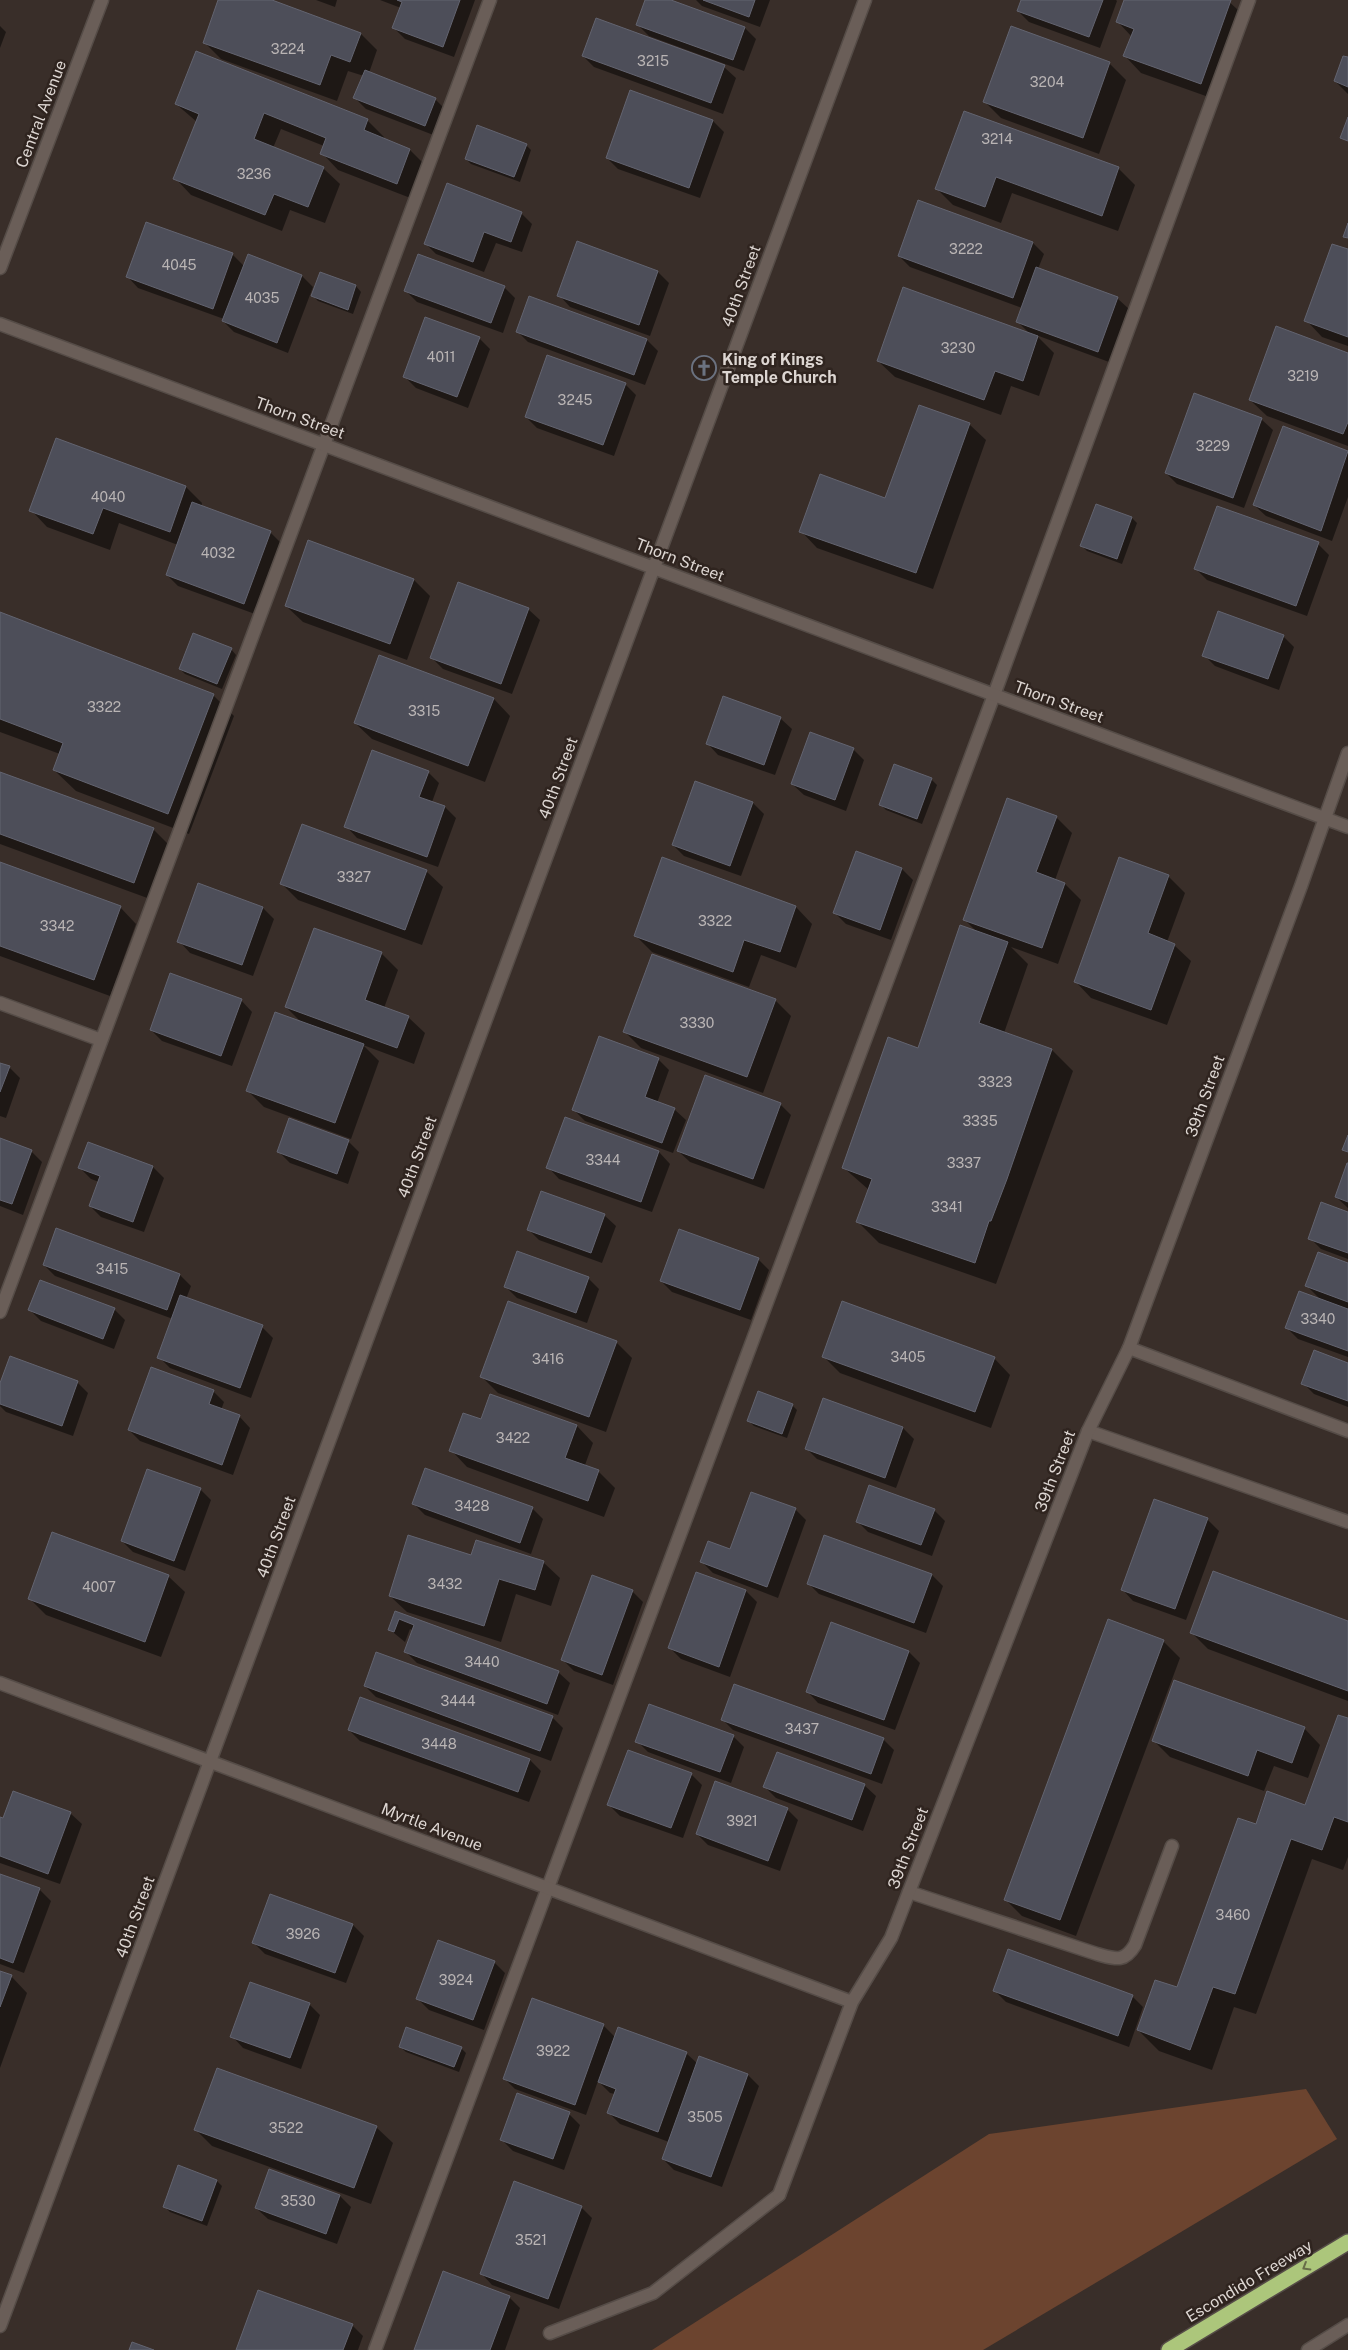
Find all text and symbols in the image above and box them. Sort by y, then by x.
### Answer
house number: 3224 [271,41,305,57]
house number: 3215 [637,53,669,69]
street label: Central Avenue [12,58,70,170]
house number: 3204 [1030,74,1064,90]
house number: 3214 [981,131,1013,147]
house number: 3236 [237,166,272,182]
house number: 3222 [949,241,983,257]
street label: 40th Street [717,242,765,330]
house number: 4045 [162,257,197,273]
house number: 4035 [244,290,280,306]
house number: 3230 [941,340,975,356]
house number: 4011 [427,349,455,365]
place label: King of Kings Temple Church [722,350,837,387]
church icon: King of Kings Temple Church [691,355,717,381]
house number: 3219 [1287,368,1319,384]
house number: 3245 [558,392,592,408]
street label: Thorn Street [253,393,347,443]
house number: 3229 [1196,438,1230,454]
house number: 4040 [91,489,125,505]
street label: Thorn Street [633,534,727,586]
house number: 4032 [201,545,235,561]
street label: Thorn Street [1012,677,1106,727]
house number: 3322 [87,699,121,715]
house number: 3315 [408,703,440,719]
street label: 40th Street [534,734,582,822]
house number: 3327 [337,869,371,885]
house number: 3322 [698,913,732,929]
house number: 3342 [40,918,74,934]
house number: 3330 [680,1015,714,1031]
street label: 39th Street [1181,1052,1229,1140]
house number: 3323 [978,1074,1013,1090]
street label: 40th Street [393,1113,441,1201]
house number: 3335 [962,1113,998,1129]
house number: 3344 [585,1152,621,1168]
house number: 3337 [947,1155,981,1171]
house number: 3341 [931,1199,963,1215]
house number: 3415 [96,1261,128,1277]
house number: 3340 [1301,1311,1335,1327]
house number: 3405 [890,1349,926,1365]
house number: 3416 [532,1351,564,1367]
street label: 39th Street [1031,1427,1079,1515]
house number: 3422 [496,1430,530,1446]
street label: 40th Street [252,1493,300,1581]
house number: 3428 [454,1498,490,1514]
house number: 3432 [428,1576,462,1592]
house number: 4007 [82,1579,116,1595]
house number: 3440 [465,1654,499,1670]
house number: 3444 [440,1693,476,1709]
house number: 3437 [785,1721,819,1737]
house number: 3448 [421,1736,457,1752]
street label: Myrtle Avenue [379,1799,485,1855]
street label: 39th Street [884,1804,932,1892]
house number: 3921 [726,1813,758,1829]
street label: 40th Street [111,1873,159,1961]
house number: 3460 [1216,1907,1250,1923]
house number: 3926 [286,1926,321,1942]
house number: 3924 [439,1972,474,1988]
house number: 3922 [536,2043,570,2059]
house number: 3505 [687,2109,723,2125]
house number: 3522 [269,2120,303,2136]
house number: 3530 [280,2193,316,2209]
house number: 3521 [515,2232,547,2248]
street label: Escondido Freeway [1182,2236,1316,2326]
one-way arrow [1303,2261,1312,2271]

